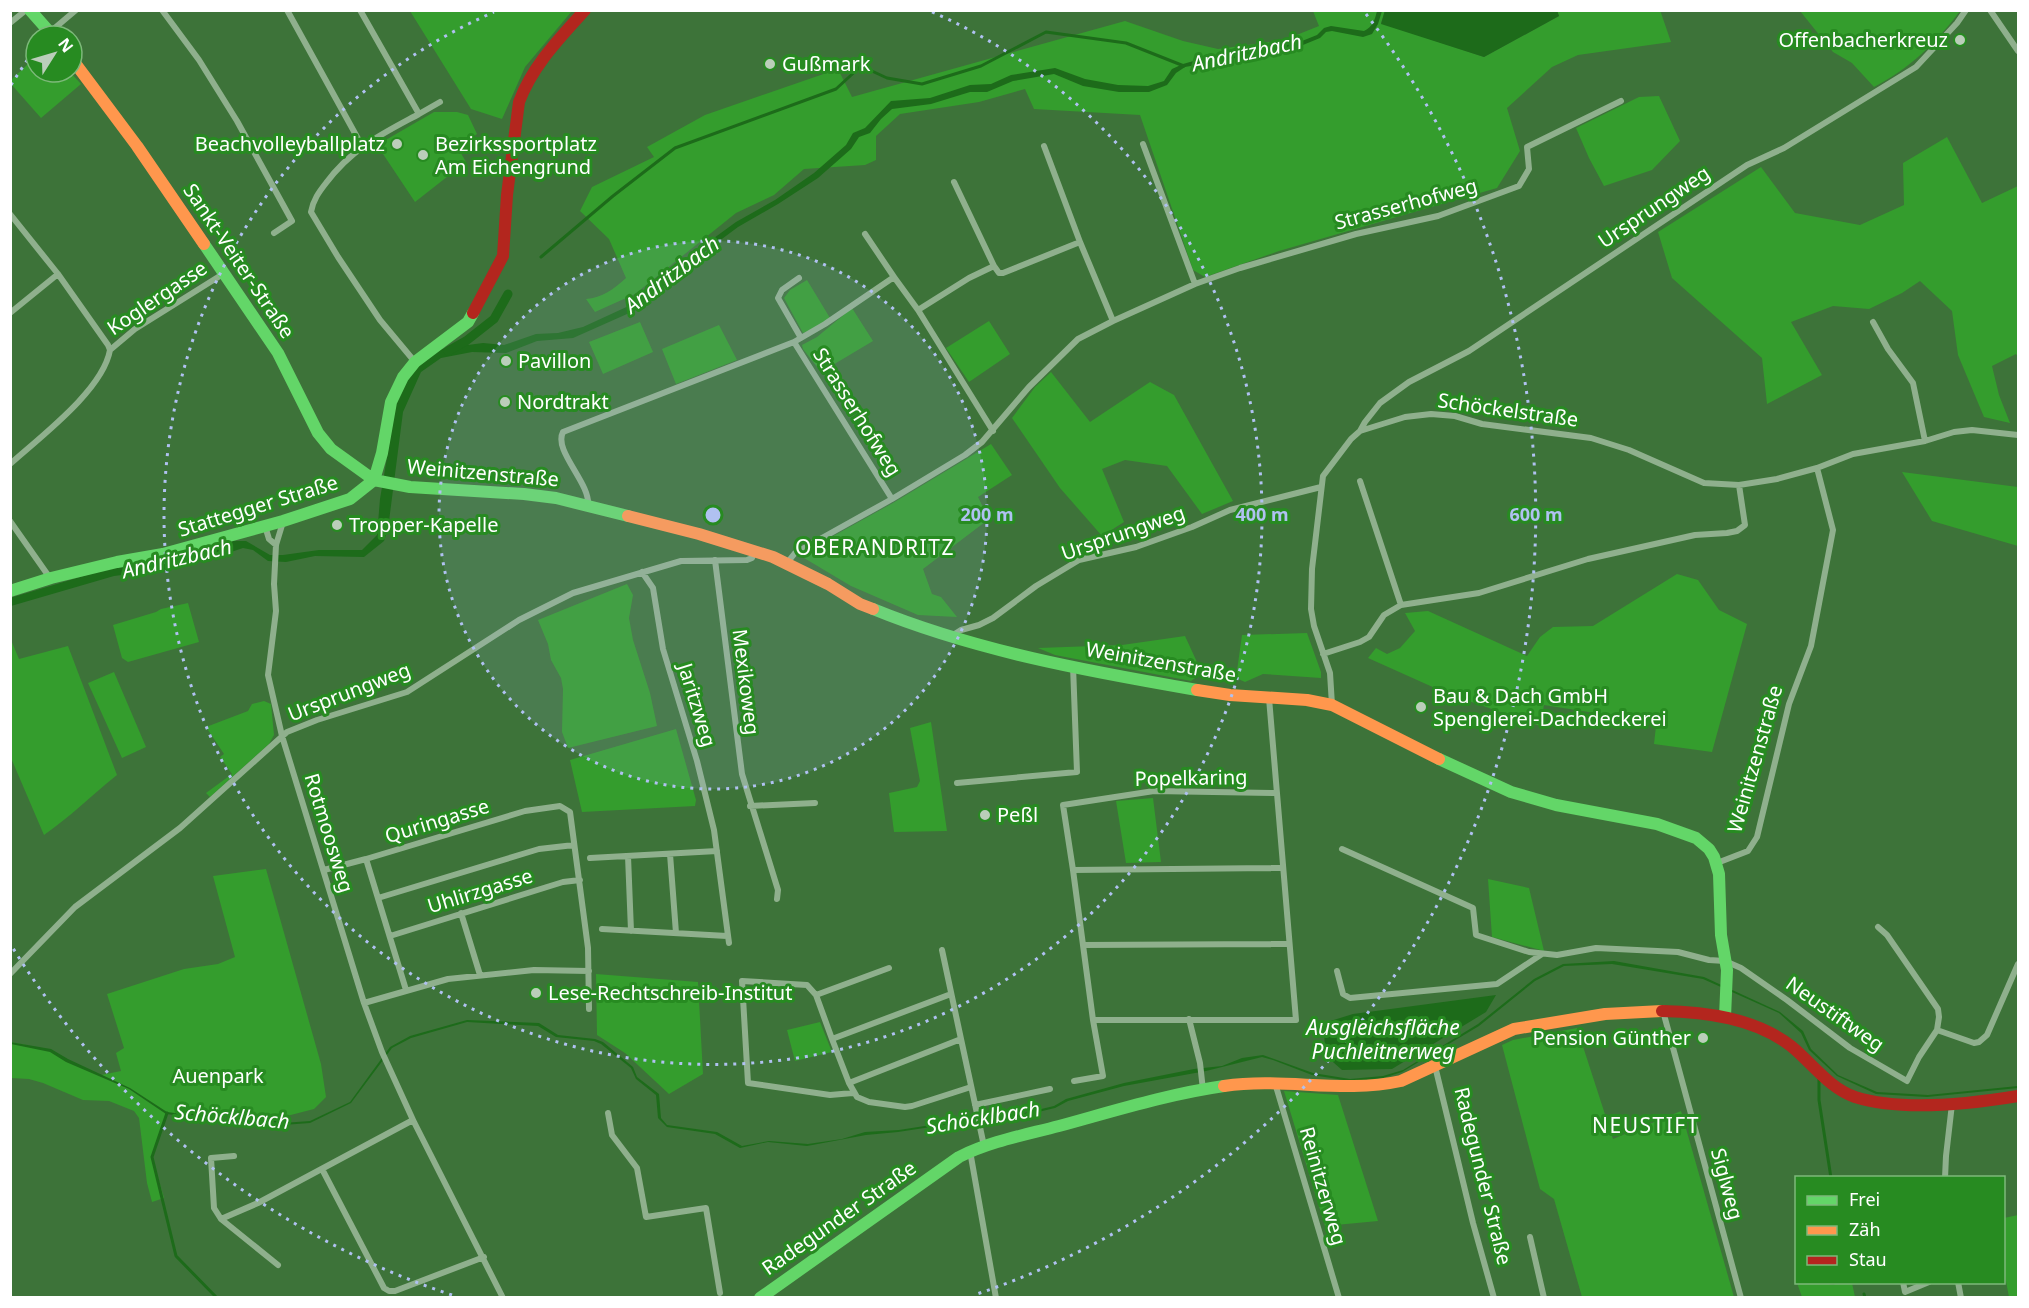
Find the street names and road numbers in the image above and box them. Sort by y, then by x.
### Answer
street label: Ursprungweg [1593,159,1715,254]
street label: Strasserhofweg [1332,172,1480,236]
street label: Sankt-Veiter-Straße [178,178,301,343]
street label: Koglergasse [101,254,212,341]
street label: Strasserhofweg [807,342,908,481]
street label: Schöckelstraße [1436,386,1580,433]
street label: Weinitzenstraße [406,452,560,493]
street label: Stattegger Straße [175,468,341,543]
street label: Ursprungweg [1057,499,1188,566]
street label: Mexikoweg [727,627,766,736]
street label: Weinitzenstraße [1084,635,1238,688]
street label: Ursprungweg [284,656,414,727]
street label: Jaritzweg [671,658,723,750]
street label: Weinitzenstraße [1721,682,1788,836]
street label: Popelkaring [1134,763,1248,792]
street label: Rotmoosweg [299,770,360,896]
street label: Quringasse [381,792,492,849]
street label: Uhlirzgasse [424,862,536,919]
street label: Neustiftweg [1781,970,1890,1057]
street label: Radegunder Straße [1448,1084,1519,1268]
street label: Reinitzerweg [1294,1124,1353,1248]
street label: Siglweg [1705,1145,1750,1223]
street label: Radegunder Straße [756,1154,921,1281]

